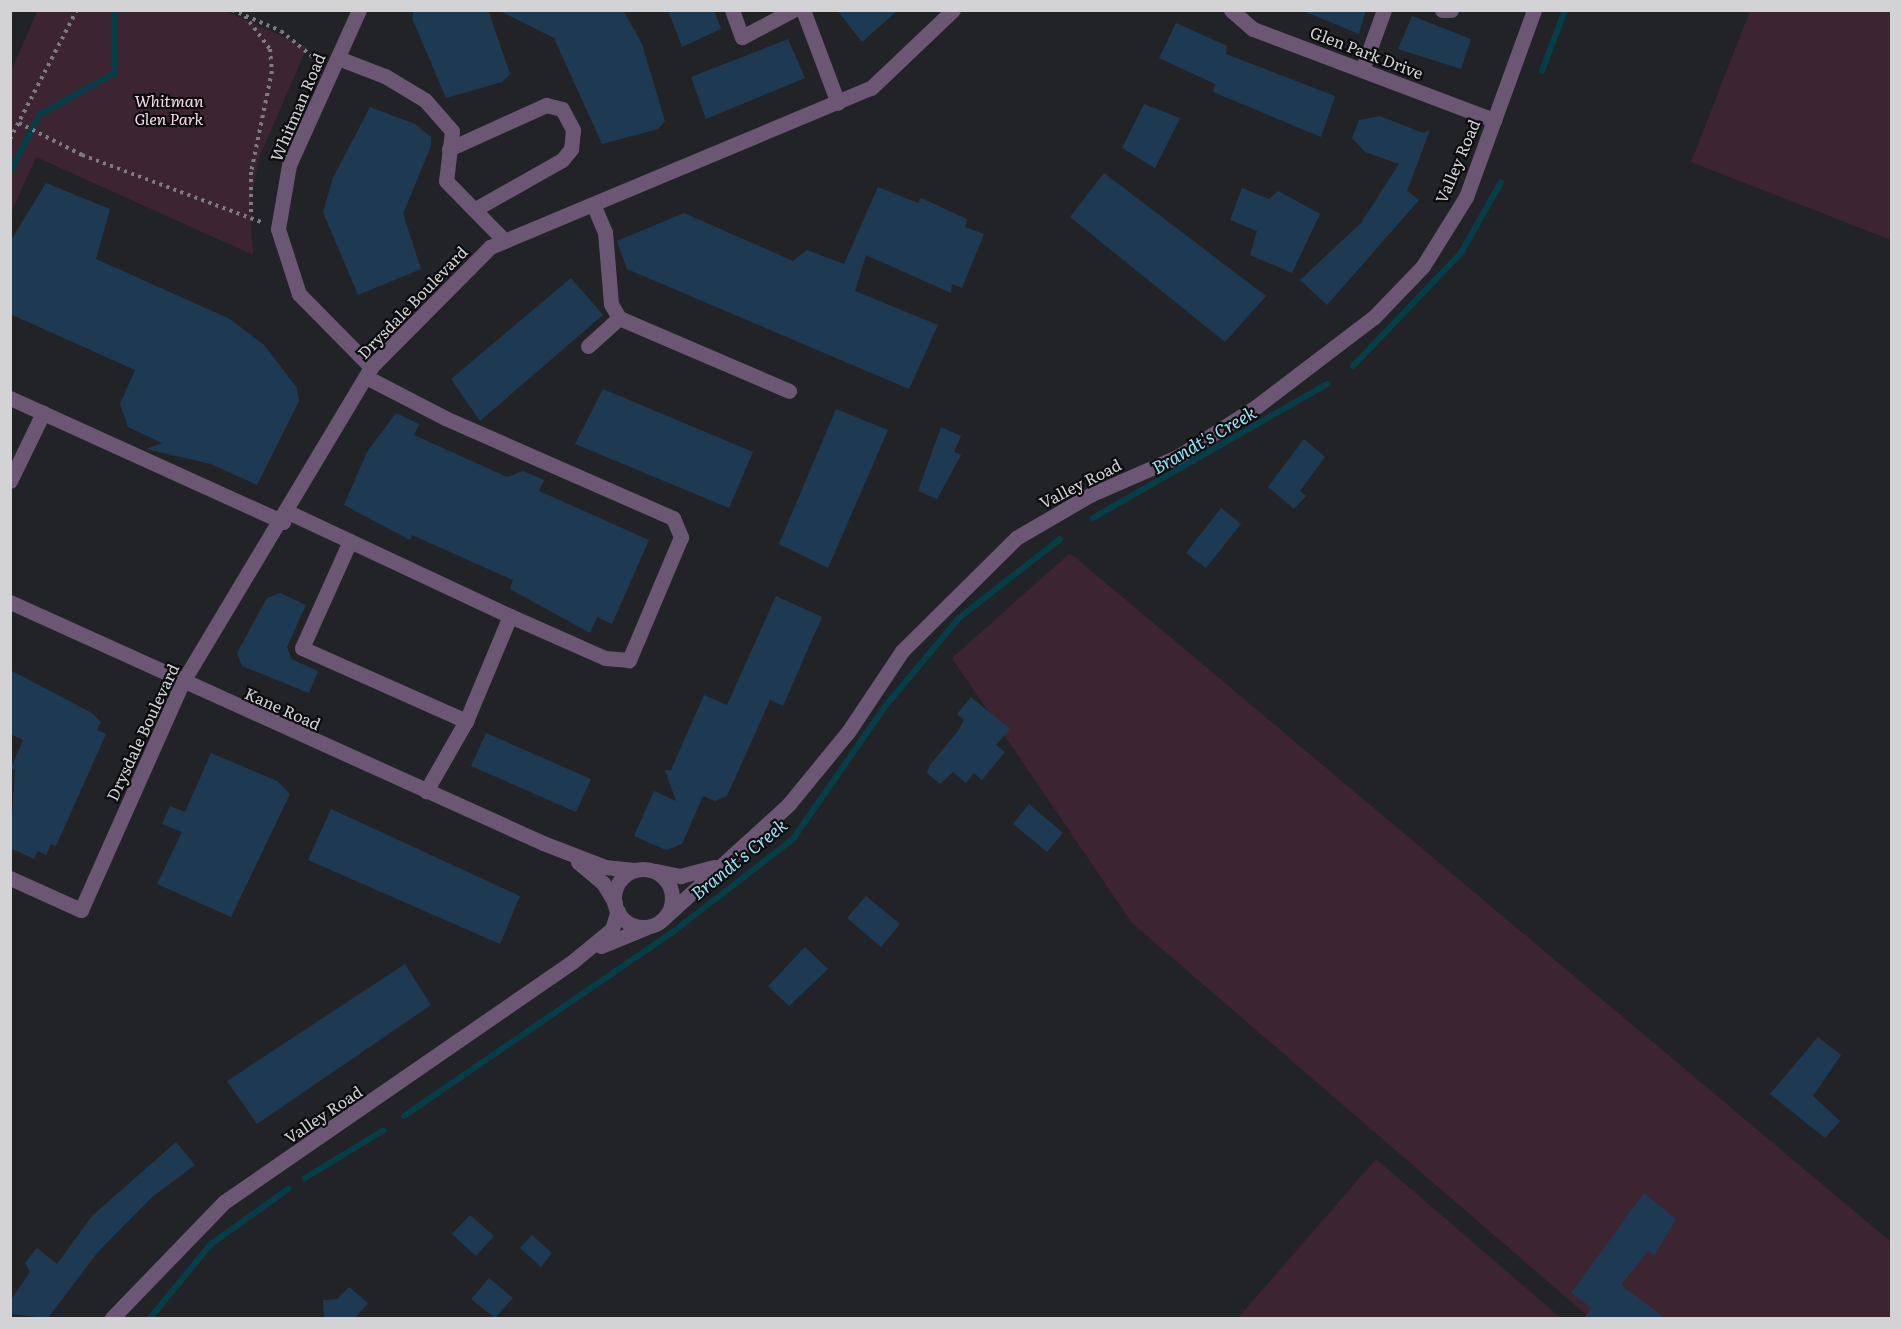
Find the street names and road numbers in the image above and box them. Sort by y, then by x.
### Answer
street label: Glen Park Drive [1308,22,1426,82]
street label: Whitman Road [266,50,328,164]
street label: Valley Road [1431,116,1483,206]
street label: Drysdale Boulevard [353,242,471,362]
street label: Valley Road [1036,454,1124,512]
street label: Drysdale Boulevard [102,660,182,804]
street label: Kane Road [242,683,324,733]
street label: Valley Road [281,1081,365,1147]

